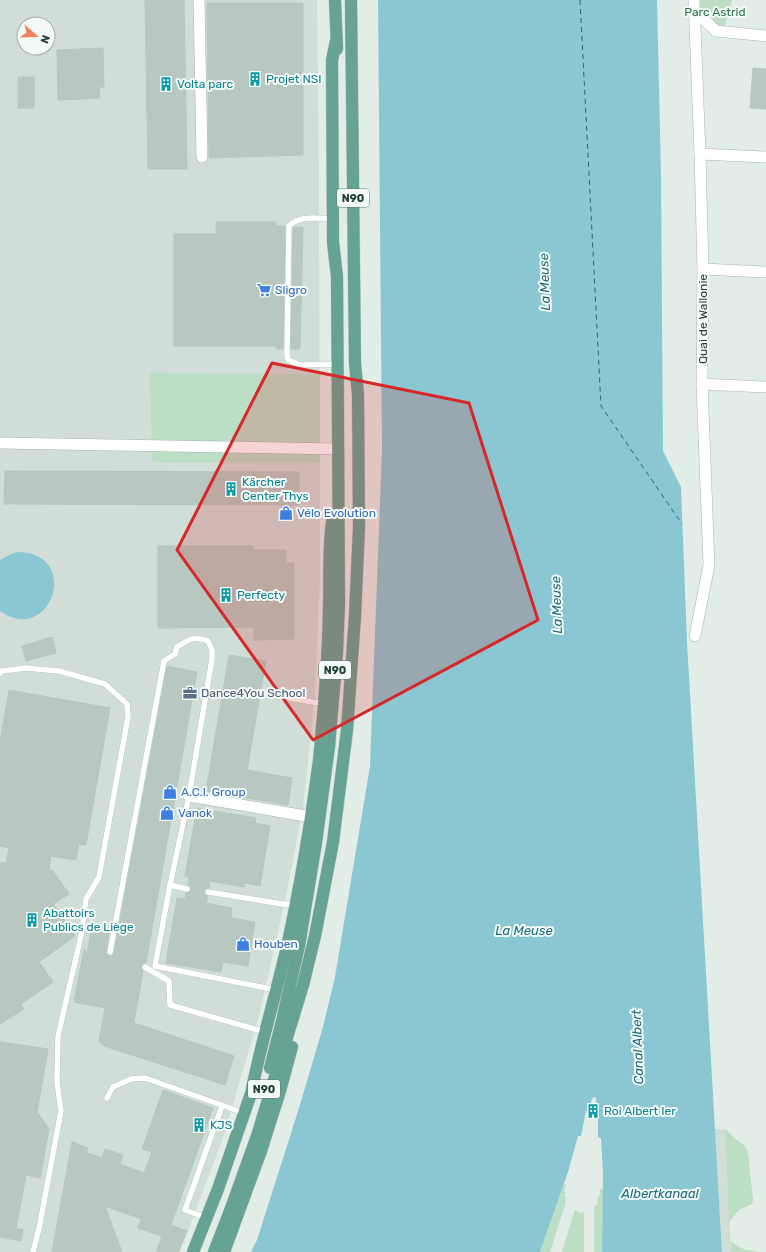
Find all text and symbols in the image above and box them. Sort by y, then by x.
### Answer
park label: Parc Astrid [684,5,746,19]
north arrow [16,16,56,56]
text: N [37,33,52,45]
building icon: Projet NSI [247,71,263,87]
place label: Projet NSI [266,72,321,86]
building icon: Volta parc [158,76,174,92]
place label: Volta parc [177,77,234,91]
road number: N90 [337,189,369,207]
water label: La Meuse [536,253,553,311]
street label: Quai de Wallonie [696,274,710,364]
supermarket icon: Sligro [256,282,272,298]
place label: Sligro [275,283,307,297]
place label: Kärcher Center Thys [242,475,309,503]
building icon: Kärcher Center Thys [223,481,239,497]
shop icon: Vélo Evolution [278,505,294,521]
place label: Vélo Evolution [297,506,376,520]
water label: La Meuse [548,576,565,634]
building icon: Perfecty [218,587,234,603]
place label: Perfecty [237,588,285,602]
road number: N90 [319,661,351,679]
office icon: Dance4You School [182,685,198,701]
place label: Dance4You School [201,686,306,700]
shop icon: A.C.I. Group [162,784,178,800]
place label: A.C.I. Group [181,785,246,799]
shop icon: Vanok [159,805,175,821]
place label: Vanok [178,806,213,820]
place label: Abattoirs Publics de Liège [43,906,134,934]
building icon: Abattoirs Publics de Liège [24,912,40,928]
water label: La Meuse [495,923,553,938]
shop icon: Houben [235,936,251,952]
place label: Houben [254,937,298,951]
water label: Canal Albert [629,1008,646,1085]
road number: N90 [248,1080,280,1098]
building icon: Roi Albert Ier [585,1103,601,1119]
place label: Roi Albert Ier [604,1104,676,1118]
building icon: KJS [191,1117,207,1133]
place label: KJS [210,1118,232,1132]
water label: Albertkanaal [620,1186,700,1201]

